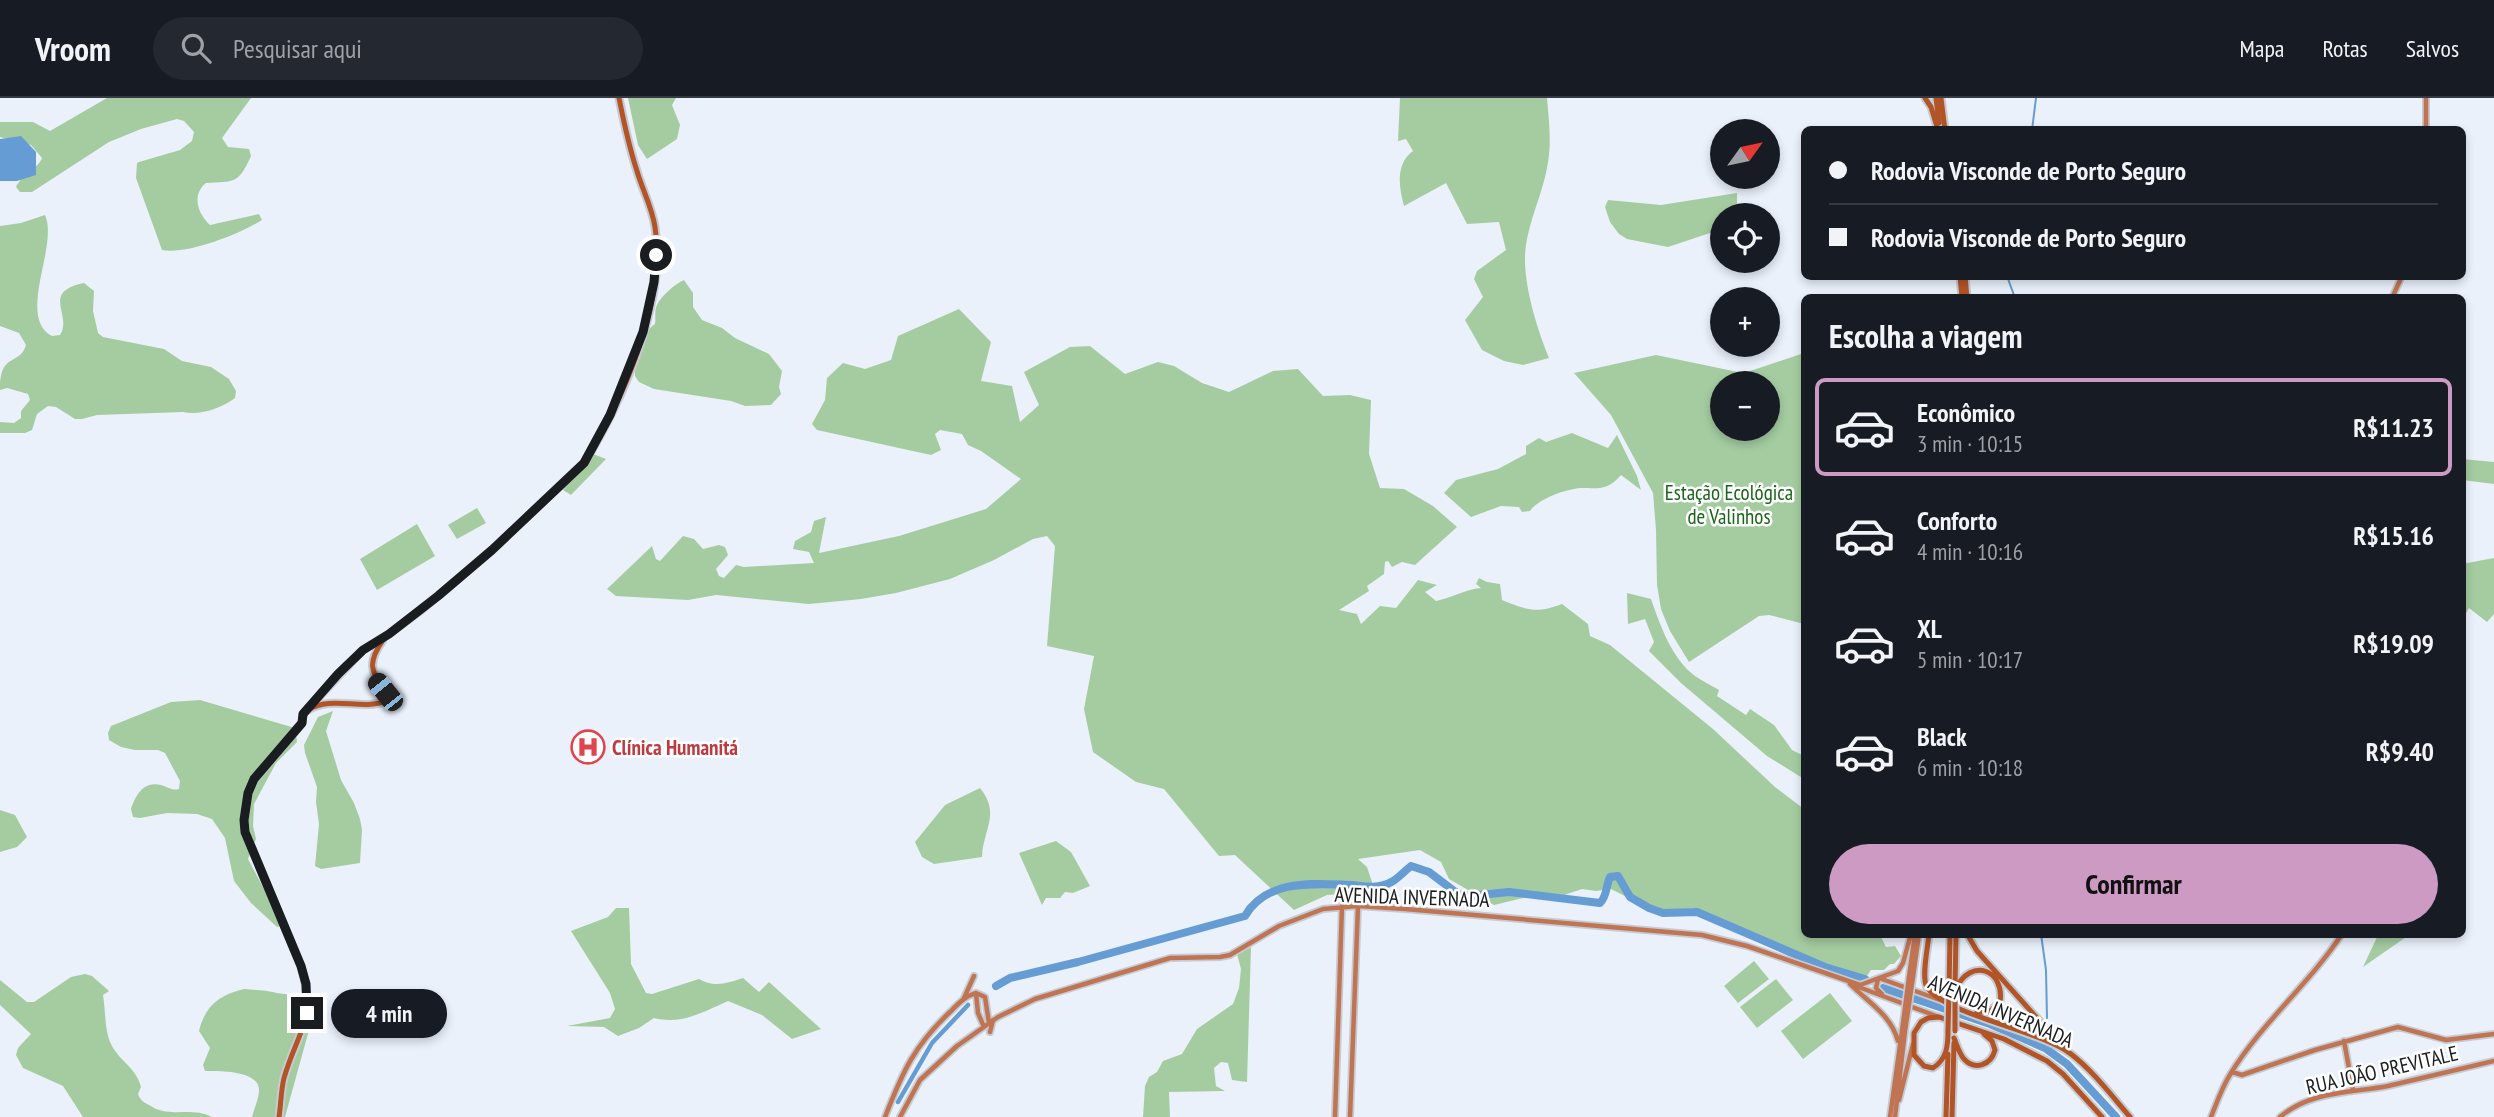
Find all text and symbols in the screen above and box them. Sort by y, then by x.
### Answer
search box [153,17,643,80]
text: Vroom [35,27,111,70]
icon: search [177,29,215,67]
text: Pesquisar aqui [233,32,362,65]
text: Mapa [2240,33,2284,64]
text: Rotas [2322,33,2368,64]
text: Salvos [2406,33,2459,64]
north arrow [1710,119,1780,189]
map controls [1710,119,1780,441]
text: Rodovia Visconde de Porto Seguro [1871,154,2186,187]
button: locate [1710,203,1780,273]
text: Rodovia Visconde de Porto Seguro [1871,221,2186,254]
route start [640,239,672,271]
button: + [1710,287,1780,357]
text: Escolha a viagem [1829,315,2022,357]
button: − [1710,371,1780,441]
icon: car [1833,396,1896,459]
text: Econômico [1917,396,2015,429]
text: R$11.23 [2353,411,2434,444]
text: 3 min · 10:15 [1917,429,2023,458]
park label: Estação Ecológica de Valinhos [1665,479,1793,530]
icon: car [1833,504,1896,567]
text: Conforto [1917,504,1997,537]
text: R$15.16 [2353,519,2434,552]
text: 4 min · 10:16 [1917,537,2023,566]
icon: car [1833,612,1896,675]
text: XL [1917,612,1942,645]
text: R$19.09 [2353,627,2434,660]
text: 5 min · 10:17 [1917,645,2023,674]
car [364,669,407,715]
icon: car [1833,720,1896,783]
text: Black [1917,720,1967,753]
hospital icon: Clínica Humanitá [569,728,607,766]
place label: Clínica Humanitá [612,734,738,761]
text: R$9.40 [2366,735,2434,768]
text: 6 min · 10:18 [1917,753,2023,782]
button: Confirmar [1829,844,2438,924]
street label: AVENIDA INVERNADA [1334,881,1490,913]
street label: AVENIDA INVERNADA [1924,968,2078,1054]
callout: 4 min [332,988,447,1038]
route end [291,997,323,1029]
text: 4 min [366,999,412,1028]
street label: RUA JOÃO PREVITALE [2303,1039,2461,1101]

